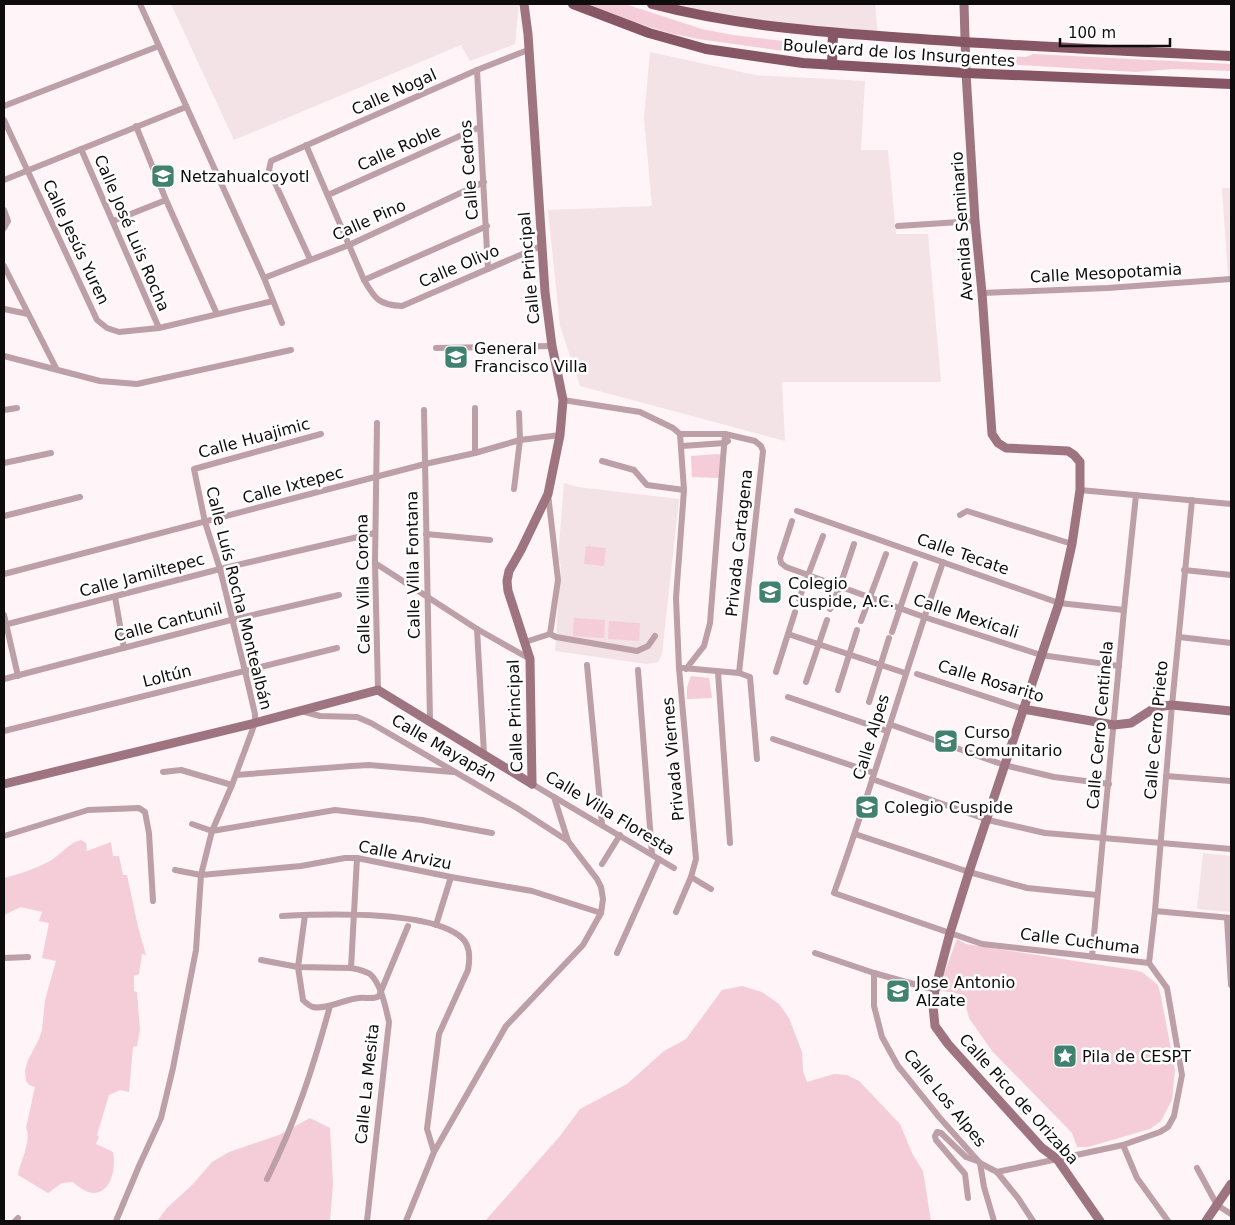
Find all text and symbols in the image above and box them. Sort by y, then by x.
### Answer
scale bar [1060,15,1170,47]
text: 100 m [1068,24,1116,42]
street label: Boulevard de los Insurgentes [782,35,1016,71]
street label: Calle Nogal [349,65,439,119]
street label: Calle Cedros [456,119,482,221]
street label: Calle Roble [354,121,444,175]
street label: Avenida Seminario [947,151,977,301]
street label: Calle José Luis Rocha [90,152,174,314]
school or university icon: Netzahualcoyotl [150,163,176,189]
place label: Netzahualcoyotl [180,167,309,186]
street label: Calle Jesús Yuren [39,177,113,307]
street label: Calle Pino [329,195,409,245]
street label: Calle Principal [515,211,543,325]
street label: Calle Olivo [416,241,502,291]
street label: Calle Mesopotamia [1029,260,1183,286]
place label: General Francisco Villa [474,339,588,376]
school or university icon: General Francisco Villa [443,344,469,370]
street label: Calle Huajimic [196,414,312,462]
street label: Calle Ixtepec [240,462,346,508]
street label: Privada Cartagena [722,468,756,618]
street label: Calle Luís Rocha Montealbán [202,484,276,712]
street label: Calle Villa Fontana [402,491,424,639]
street label: Calle Villa Corona [352,514,374,654]
street label: Calle Tecate [914,529,1012,579]
street label: Calle Jamiltepec [77,549,207,601]
place label: Colegio Cuspide, A.C. [788,574,894,611]
school or university icon: Colegio Cuspide, A.C. [757,579,783,605]
street label: Calle Mexicali [911,590,1021,642]
street label: Calle Cantunil [112,598,224,646]
street label: Calle Cerro Centinela [1083,640,1117,810]
street label: Calle Rosarito [936,656,1046,706]
street label: Calle Principal [504,659,526,773]
street label: Calle Cerro Prieto [1140,660,1172,800]
street label: Loltún [141,661,193,691]
street label: Calle Alpes [849,692,893,782]
street label: Privada Viernes [658,696,688,822]
street label: Calle Mayapán [388,710,500,786]
place label: Curso Comunitario [964,723,1062,760]
school or university icon: Curso Comunitario [933,728,959,754]
street label: Calle Villa Floresta [542,767,678,859]
school or university icon: Colegio Cuspide [854,794,880,820]
place label: Colegio Cuspide [884,798,1013,817]
street label: Calle Arvizu [357,837,453,873]
street label: Calle Cuchuma [1019,924,1141,958]
place label: Jose Antonio Alzate [915,973,1015,1010]
school or university icon: Jose Antonio Alzate [885,978,911,1004]
street label: Calle La Mesita [351,1023,383,1145]
street label: Calle Pico de Orizaba [955,1030,1083,1168]
place icon: Pila de CESPT [1052,1043,1078,1069]
street label: Calle Los Alpes [900,1045,990,1151]
place label: Pila de CESPT [1082,1047,1191,1066]

